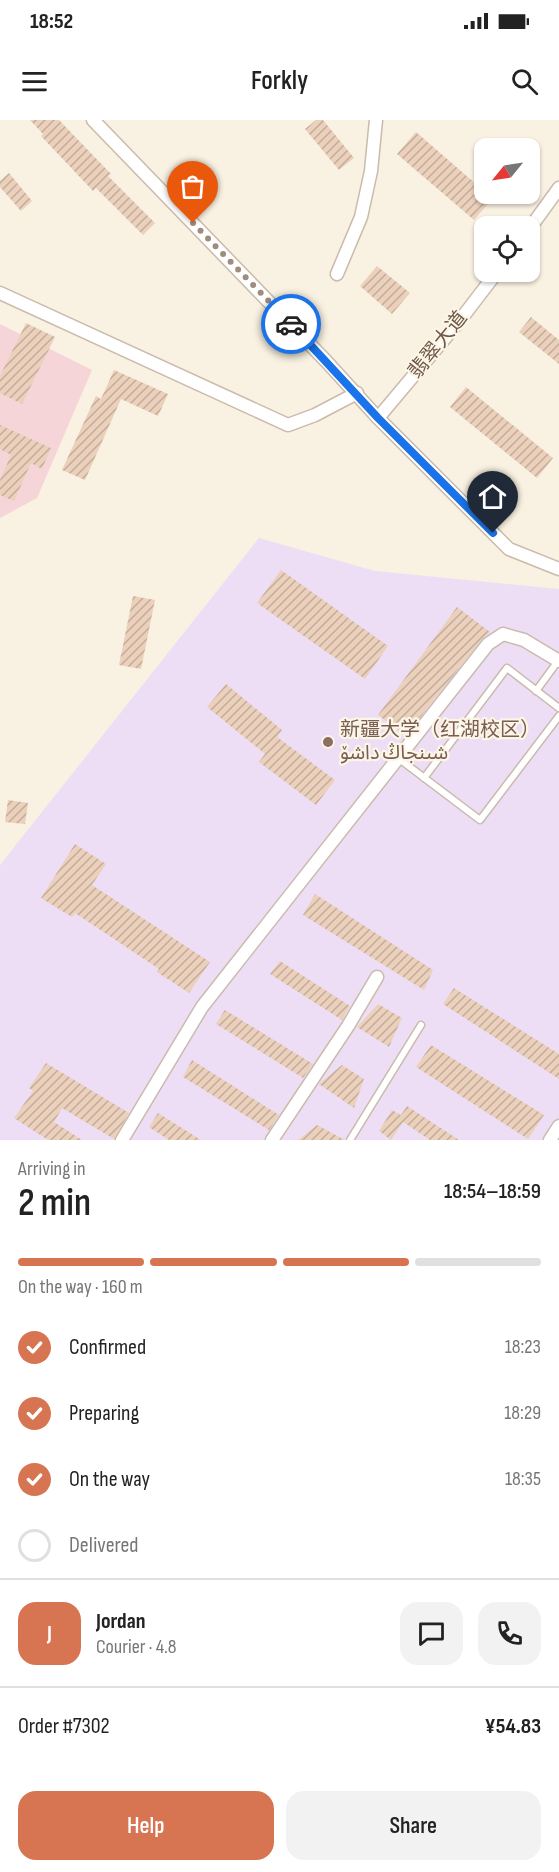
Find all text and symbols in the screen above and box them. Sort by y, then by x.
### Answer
text: 18:52 [30,8,73,35]
icon: menu [18,65,51,98]
text: Forkly [251,65,308,97]
icon: search [508,65,541,98]
north arrow [474,138,540,204]
map controls [474,138,540,282]
pin [167,161,218,223]
icon: bag [176,170,209,203]
button: locate [474,216,540,282]
courier [261,294,321,354]
street label: 翡翠大道 [404,306,472,384]
icon: car [275,308,308,341]
pin [467,471,518,533]
icon: home [476,480,509,513]
place label: 新疆大学（红湖校区） شىنجاڭ داشۆ [340,718,540,765]
marker: 新疆大学（红湖校区） شىنجاڭ داشۆ [321,735,335,749]
text: Arriving in [18,1157,86,1181]
text: 18:54–18:59 [444,1178,541,1205]
text: 2 min [18,1180,91,1227]
text: On the way · 160 m [18,1275,143,1299]
icon: check [18,1331,51,1364]
text: Confirmed [69,1334,146,1361]
text: 18:23 [505,1335,541,1359]
icon: check [18,1397,51,1430]
text: Preparing [69,1400,139,1427]
text: 18:29 [504,1401,541,1425]
icon: check [18,1463,51,1496]
text: On the way [69,1466,150,1493]
text: 18:35 [505,1467,541,1491]
text: Delivered [69,1532,138,1559]
button: chat [400,1602,463,1665]
button: phone [478,1602,541,1665]
text: Jordan [96,1608,145,1635]
text: J [47,1620,52,1647]
text: Courier · 4.8 [96,1635,177,1659]
text: Order #7302 [18,1713,110,1740]
text: ¥54.83 [485,1713,541,1740]
button: Help [18,1791,274,1860]
button: Share [286,1791,541,1860]

